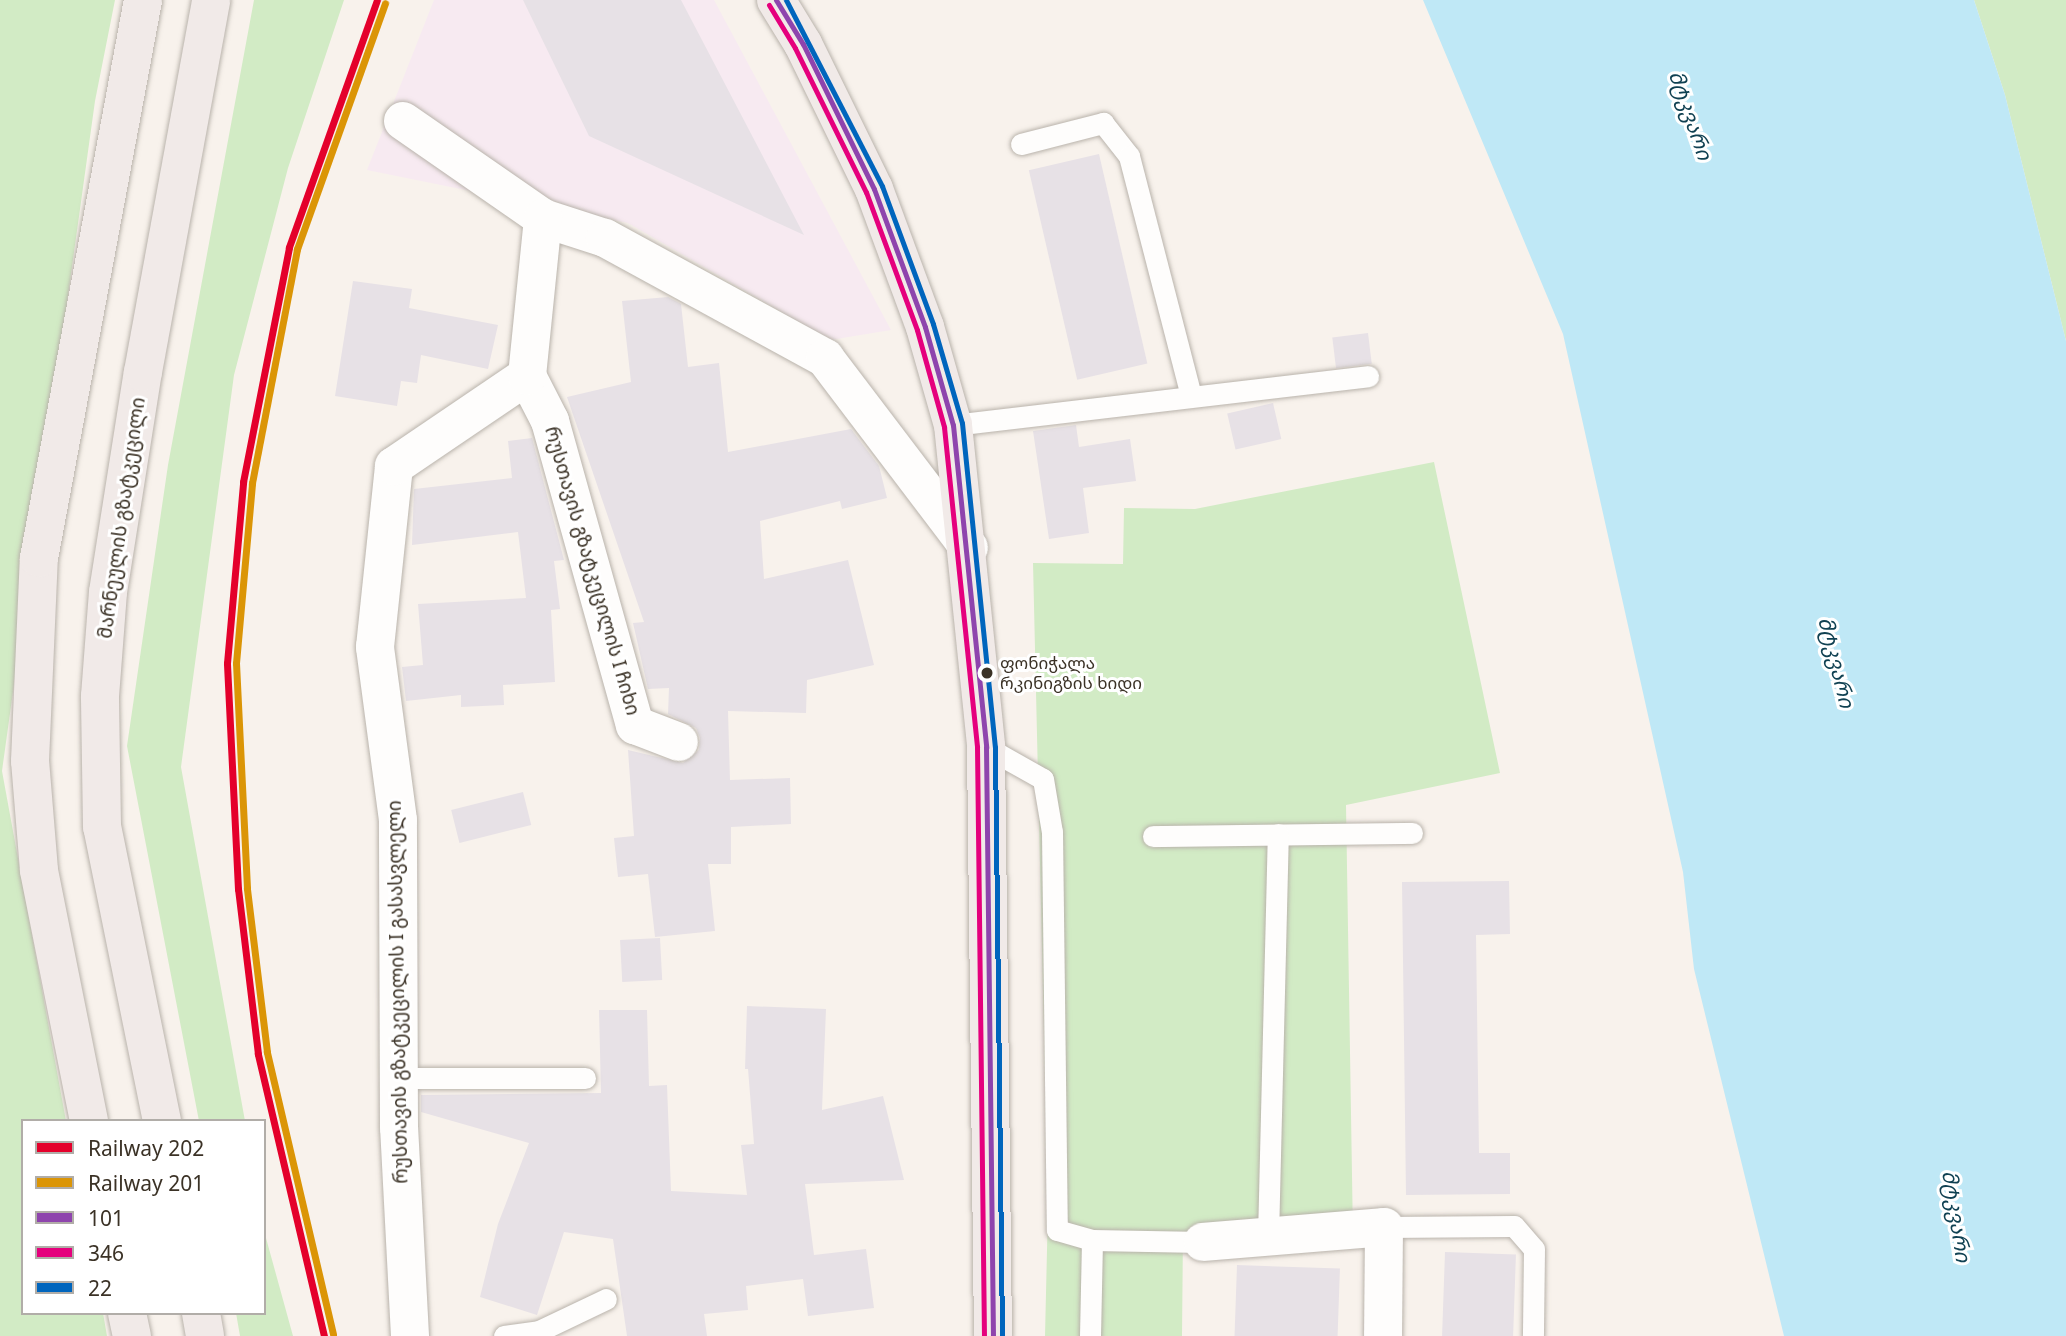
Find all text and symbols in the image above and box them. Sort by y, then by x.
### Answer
water label: მტკვარი [1664,67,1718,163]
street label: მარნეულის გზატკეცილი [94,396,150,640]
street label: რუსთავის გზატკეცილის I ჩიხი [540,424,644,718]
water label: მტკვარი [1814,614,1860,710]
place label: ფონიჭალა რკინიგზის ხიდი [1000,653,1142,693]
marker: ფონიჭალა რკინიგზის ხიდი [980,666,994,680]
street label: რუსთავის გზატკეცილის I გასასვლელი [383,800,413,1184]
legend [21,1119,266,1315]
text: Railway 202 [88,1134,204,1162]
water label: მტკვარი [1937,1168,1977,1264]
text: Railway 201 [88,1169,204,1197]
text: 101 [88,1204,124,1232]
text: 346 [88,1239,124,1267]
text: 22 [88,1274,112,1302]

